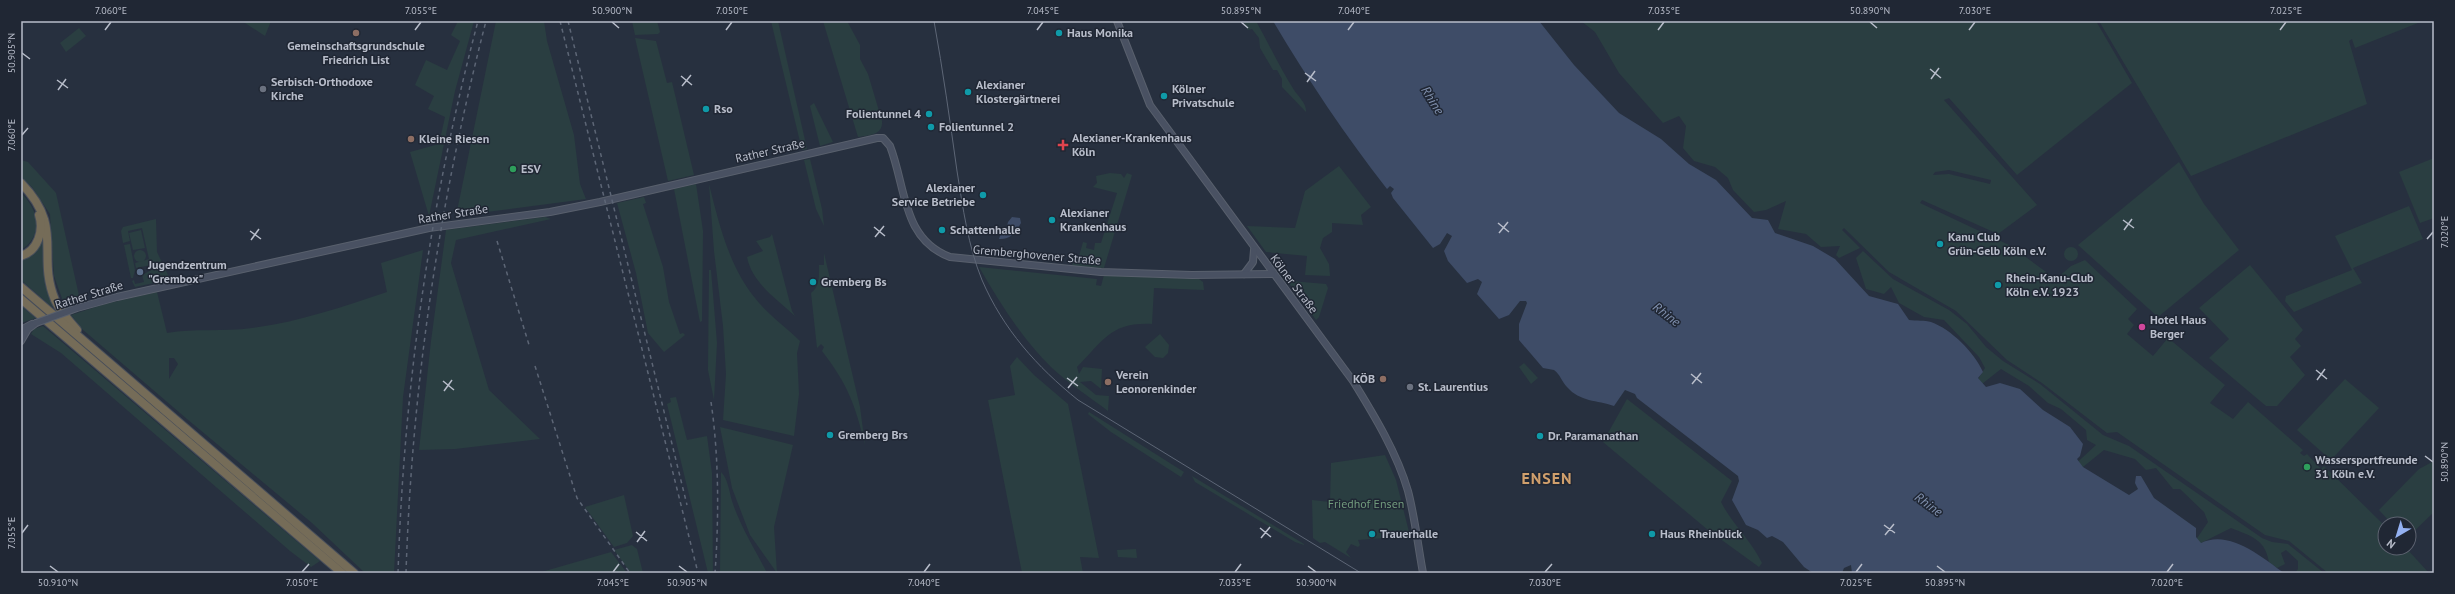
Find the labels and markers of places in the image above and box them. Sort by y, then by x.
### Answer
place label: Haus Monika [1067,25,1133,40]
marker: Gemeinschaftsgrundschule Friedrich List [351,28,361,38]
marker: Haus Monika [1054,28,1064,38]
place label: Gemeinschaftsgrundschule Friedrich List [287,38,425,67]
place label: Serbisch-Orthodoxe Kirche [271,74,373,103]
place label: Alexianer Klostergärtnerei [976,77,1060,106]
place label: Kölner Privatschule [1172,81,1235,110]
marker: Serbisch-Orthodoxe Kirche [258,84,268,94]
marker: Alexianer Klostergärtnerei [963,87,973,97]
marker: Kölner Privatschule [1159,91,1169,101]
place label: Rso [714,101,733,116]
marker: Rso [701,104,711,114]
place label: Folientunnel 4 [846,106,921,121]
marker: Folientunnel 4 [924,109,934,119]
place label: Folientunnel 2 [939,119,1014,134]
marker: Folientunnel 2 [926,122,936,132]
place label: Alexianer-Krankenhaus Köln [1072,130,1192,159]
place label: Kleine Riesen [419,131,489,146]
marker: Kleine Riesen [406,134,416,144]
marker: Alexianer-Krankenhaus Köln [1057,139,1069,151]
place label: ESV [521,161,542,176]
marker: ESV [508,164,518,174]
place label: Alexianer Service Betriebe [892,180,976,209]
marker: Alexianer Service Betriebe [978,190,988,200]
place label: Alexianer Krankenhaus [1060,205,1126,234]
marker: Alexianer Krankenhaus [1047,215,1057,225]
place label: Schattenhalle [950,222,1021,237]
marker: Schattenhalle [937,225,947,235]
place label: Kanu Club Grün-Gelb Köln e.V. [1948,229,2047,258]
marker: Kanu Club Grün-Gelb Köln e.V. [1935,239,1945,249]
place label: Jugendzentrum "Grembox" [147,257,227,286]
marker: Jugendzentrum "Grembox" [135,267,145,277]
place label: Rhein-Kanu-Club Köln e.V. 1923 [2006,270,2094,299]
place label: Gremberg Bs [821,274,887,289]
marker: Gremberg Bs [808,277,818,287]
marker: Rhein-Kanu-Club Köln e.V. 1923 [1993,280,2003,290]
place label: Hotel Haus Berger [2150,312,2206,341]
marker: Hotel Haus Berger [2137,322,2147,332]
place label: Verein Leonorenkinder [1115,367,1197,396]
place label: KÖB [1353,371,1375,386]
marker: KÖB [1378,374,1388,384]
marker: Verein Leonorenkinder [1103,377,1113,387]
place label: St. Laurentius [1418,379,1488,394]
marker: St. Laurentius [1405,382,1415,392]
place label: Gremberg Brs [838,427,908,442]
place label: Dr. Paramanathan [1548,428,1638,443]
marker: Gremberg Brs [825,430,835,440]
marker: Dr. Paramanathan [1535,431,1545,441]
place label: Wassersportfreunde 31 Köln e.V. [2315,452,2418,481]
marker: Wassersportfreunde 31 Köln e.V. [2302,462,2312,472]
place label: Trauerhalle [1380,526,1438,541]
place label: Haus Rheinblick [1660,526,1742,541]
marker: Trauerhalle [1367,529,1377,539]
marker: Haus Rheinblick [1647,529,1657,539]

